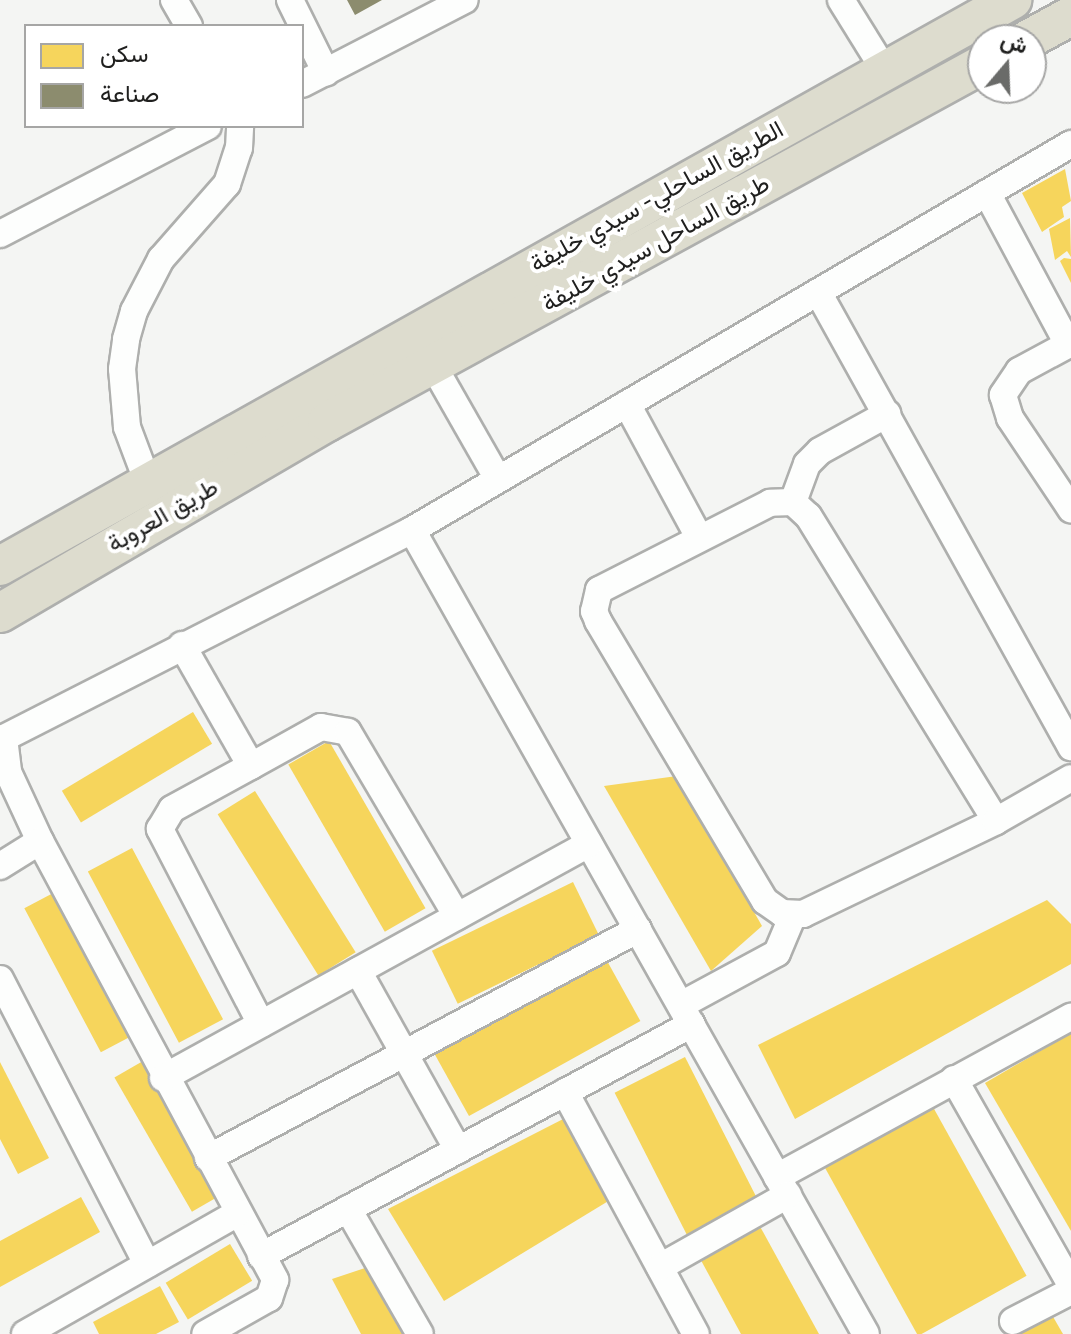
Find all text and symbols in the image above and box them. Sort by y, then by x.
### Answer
legend [24,24,304,128]
north arrow [967,24,1047,104]
text: ش [997,26,1031,60]
text: سكن [100,40,149,68]
text: صناعة [100,80,159,108]
street label: الطريق الساحلي- سيدي خليفة [525,115,789,279]
street label: طريق الساحل سيدي خليفة [537,170,775,318]
street label: طريق العروبة [103,473,223,559]

